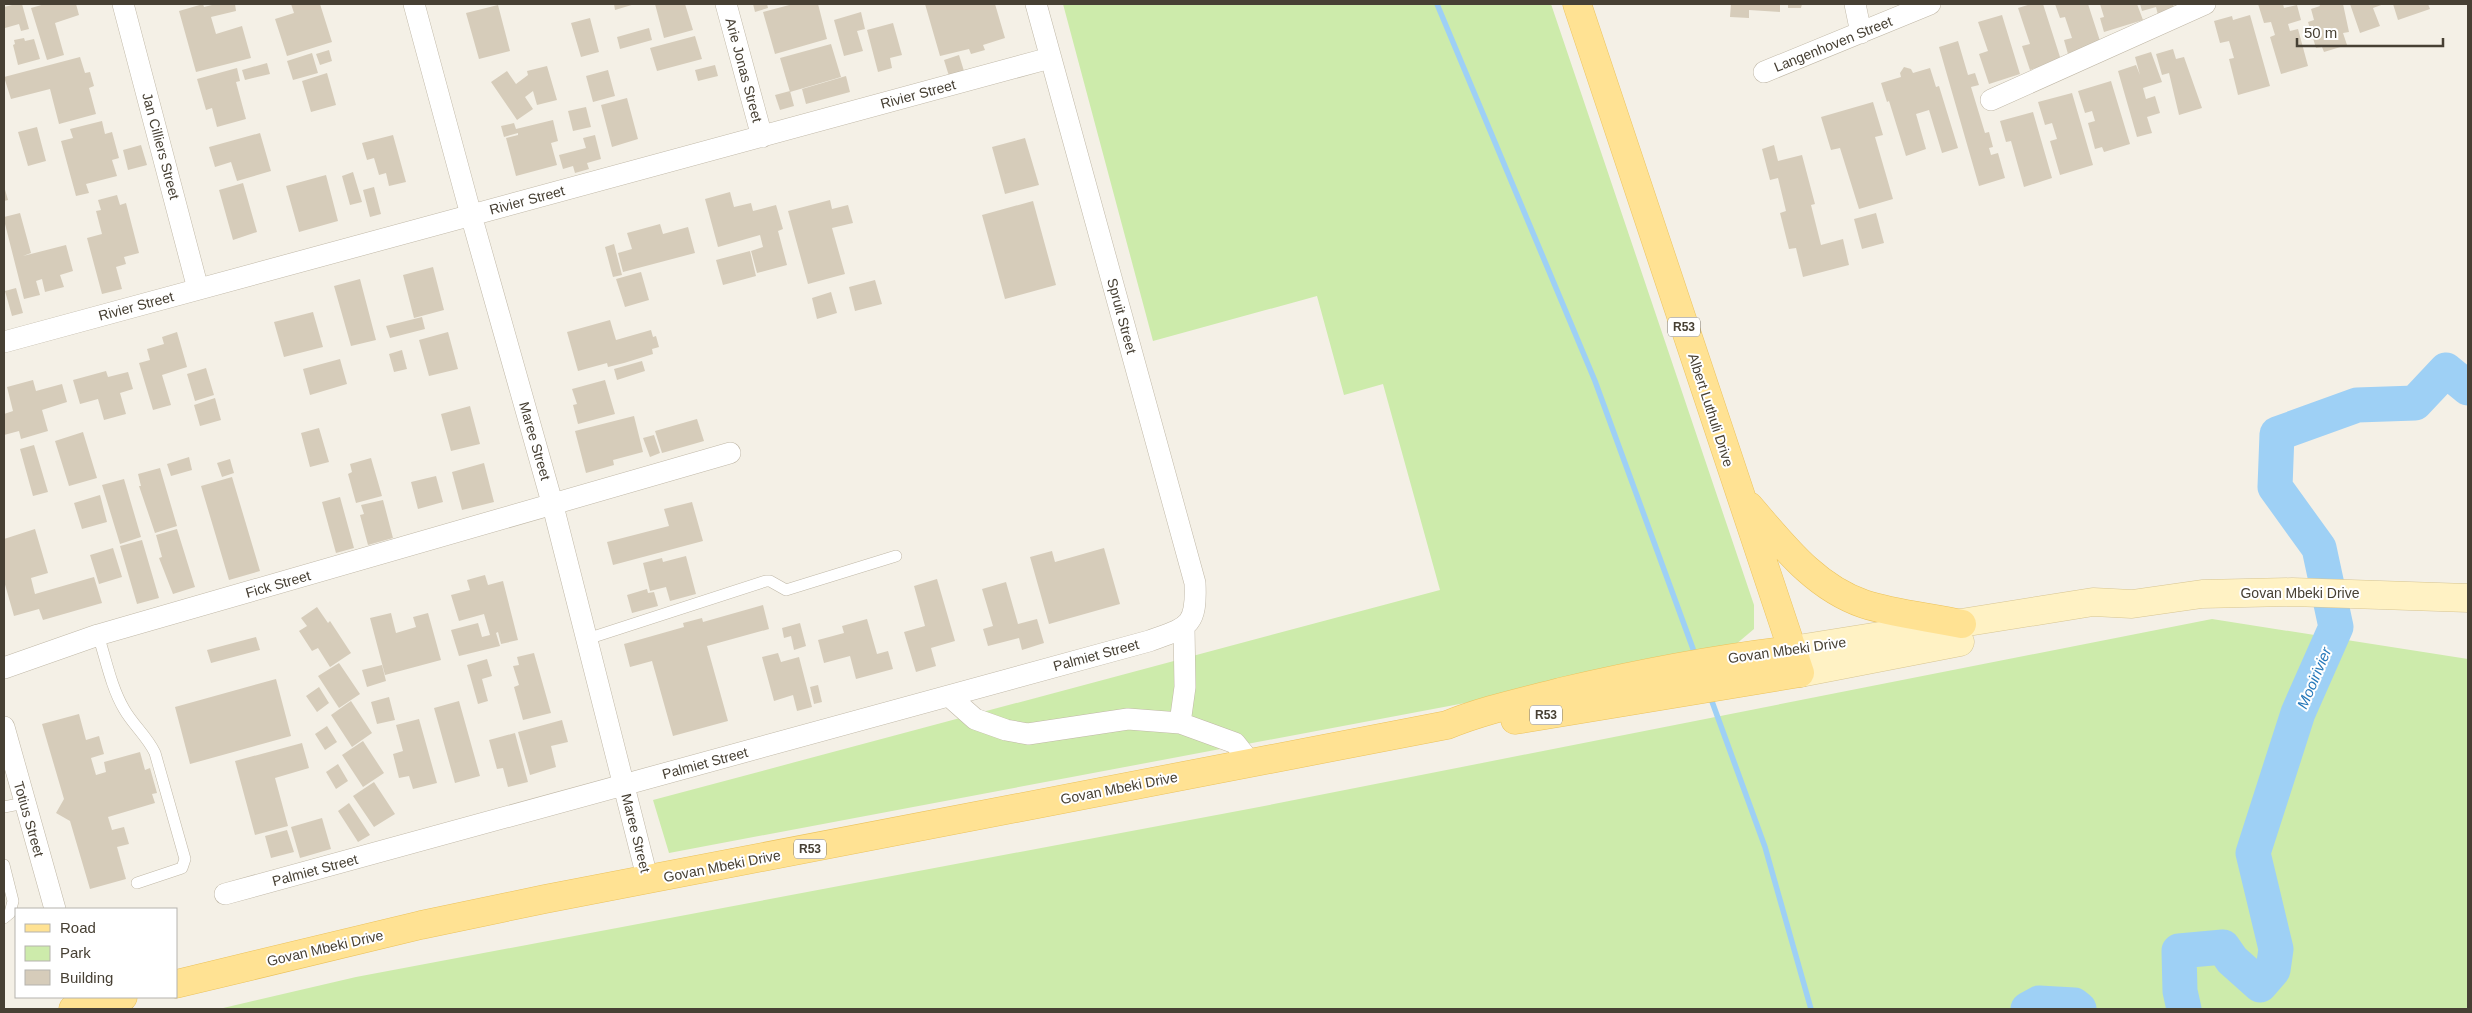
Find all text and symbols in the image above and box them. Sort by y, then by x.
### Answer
street label: Langenhoven Street [1772,13,1895,75]
scale bar [2297,15,2443,47]
street label: Arie Jonas Street [722,16,766,124]
text: 50 m [2304,24,2337,41]
street label: Rivier Street [879,76,957,112]
street label: Jan Cilliers Street [139,91,183,201]
street label: Rivier Street [488,182,566,218]
street label: Spruit Street [1104,276,1140,356]
street label: Rivier Street [97,288,175,324]
road number: R53 [1668,318,1700,337]
street label: Albert Luthuli Drive [1685,351,1737,469]
street label: Maree Street [516,400,554,482]
street label: Fick Street [244,567,312,601]
street label: Govan Mbeki Drive [2240,585,2360,601]
street label: Govan Mbeki Drive [1727,634,1847,666]
street label: Palmiet Street [1051,636,1141,674]
water label: Mooirivier [2293,644,2335,711]
road number: R53 [1530,706,1562,724]
street label: Palmiet Street [660,744,750,782]
street label: Govan Mbeki Drive [1059,769,1179,807]
street label: Totius Street [11,779,47,859]
street label: Maree Street [618,792,654,874]
road number: R53 [794,840,826,859]
street label: Govan Mbeki Drive [662,847,782,885]
street label: Palmiet Street [270,851,360,889]
legend [15,908,178,998]
text: Road [60,919,96,936]
street label: Govan Mbeki Drive [265,927,385,969]
text: Park [60,944,91,961]
text: Building [60,969,113,986]

